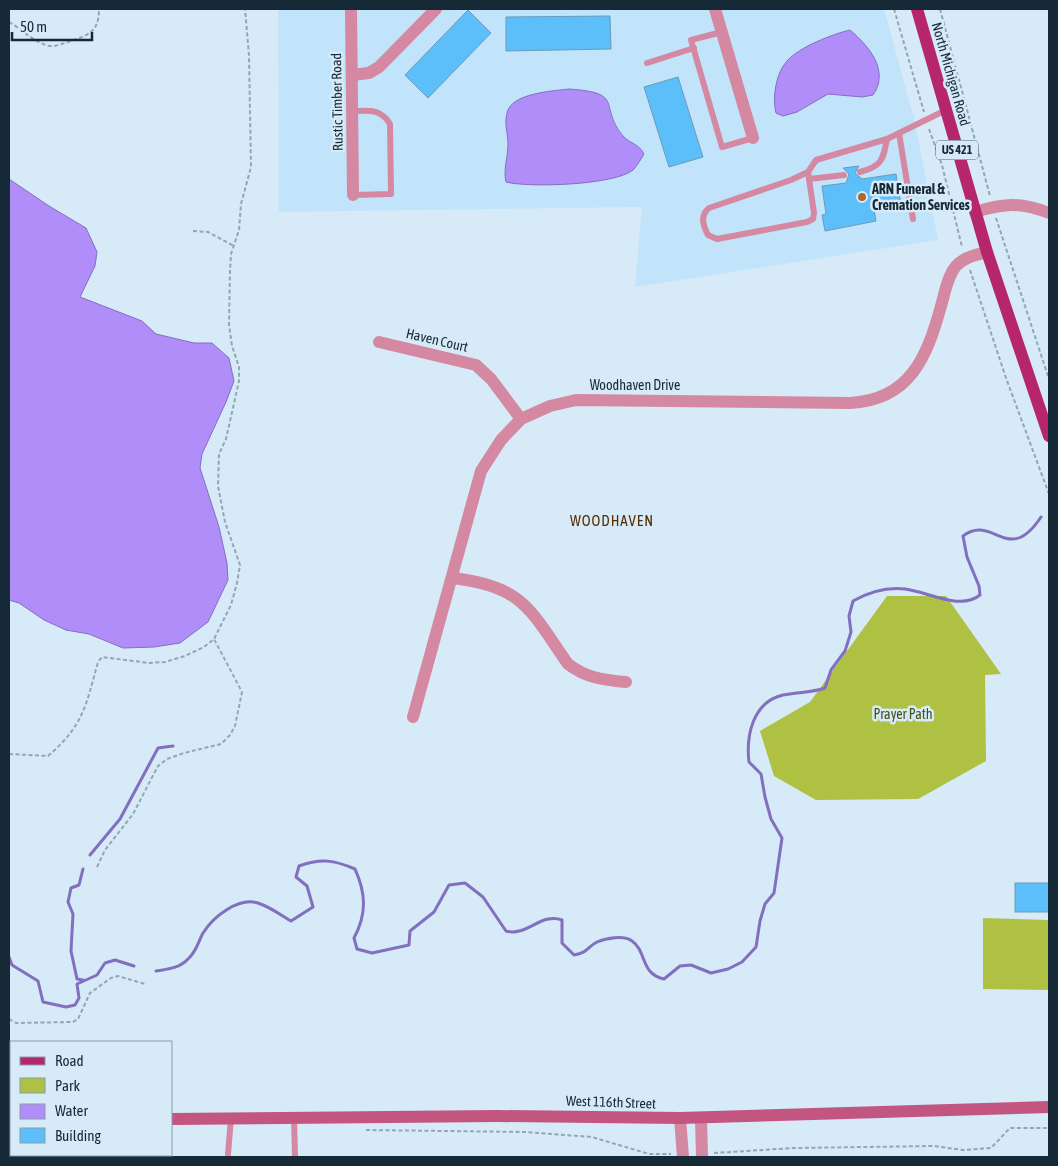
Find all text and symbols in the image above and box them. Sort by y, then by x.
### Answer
scale bar [12,10,92,42]
text: 50 m [20,18,47,35]
street label: North Michigan Road [929,20,973,128]
street label: Rustic Timber Road [328,53,346,151]
road number: US 421 [936,140,978,160]
place label: ARN Funeral & Cremation Services [871,181,970,213]
marker: ARN Funeral & Cremation Services [856,191,868,203]
street label: Haven Court [405,325,469,355]
street label: Woodhaven Drive [590,377,680,393]
district label: WOODHAVEN [570,512,654,529]
park label: Prayer Path [873,706,933,722]
legend [10,1041,172,1156]
text: Road [55,1052,84,1069]
text: Park [55,1077,80,1094]
street label: West 116th Street [566,1092,656,1112]
text: Water [55,1102,88,1119]
text: Building [55,1127,101,1144]

